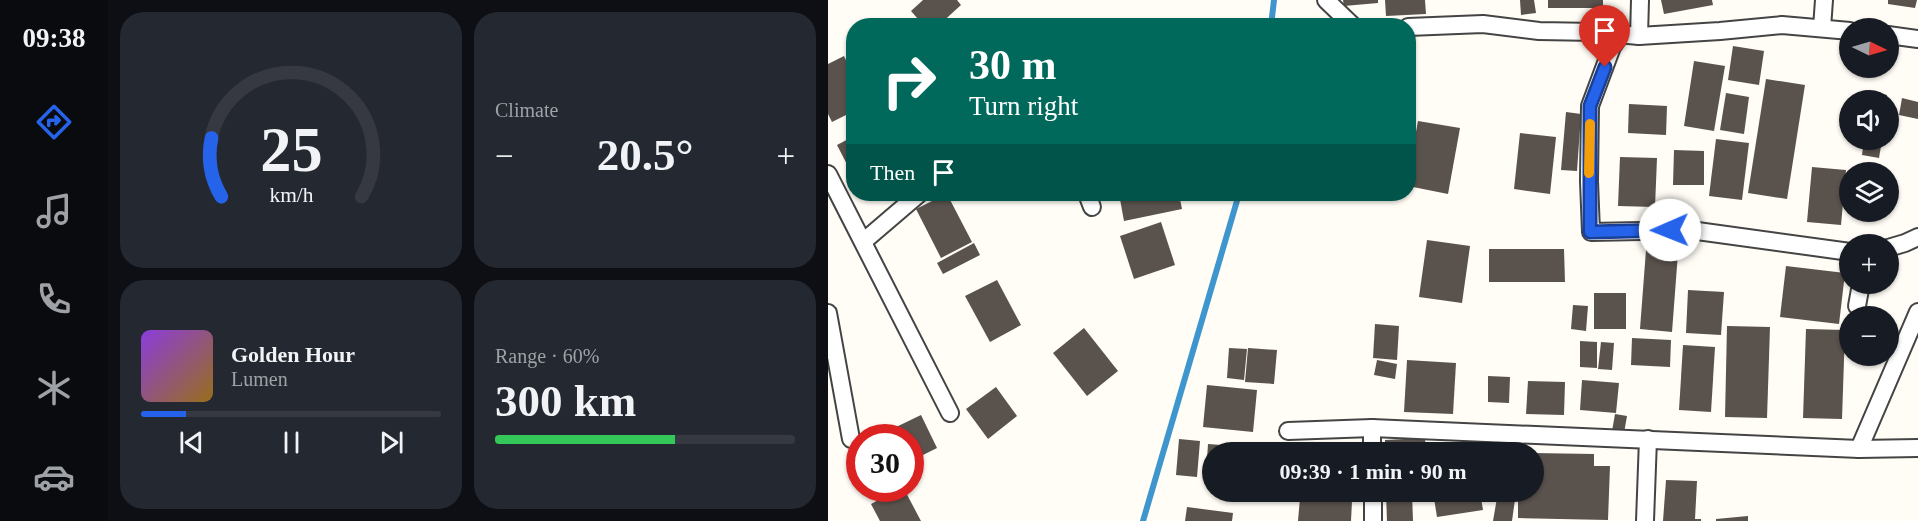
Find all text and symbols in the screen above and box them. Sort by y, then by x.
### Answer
pin [1579,5,1630,67]
icon: arrive [1588,14,1621,47]
north arrow [1839,18,1899,78]
map controls [1839,18,1899,366]
text: 09:38 [23,23,86,53]
icon: right [870,42,948,120]
text: 30 m [969,42,1057,88]
button: sound [1839,90,1899,150]
text: Turn right [969,91,1078,121]
text: Climate [495,99,558,121]
icon: directions [33,101,75,143]
text: 25 [260,115,322,184]
text: 20.5° [597,130,693,180]
text: − [495,138,514,174]
text: + [776,138,795,174]
icon: arrive [927,156,960,189]
text: Then [870,160,915,185]
button: layers [1839,162,1899,222]
text: km/h [269,183,313,207]
icon: music [33,190,75,232]
position arrow [1638,198,1702,262]
button: + [1839,234,1899,294]
icon: phone [33,278,75,320]
button: − [1839,306,1899,366]
text: Golden Hour [231,342,355,367]
text: Range · 60% [495,345,599,367]
icon: climate [33,367,75,409]
text: Lumen [231,368,288,390]
text: 300 km [495,376,636,426]
speed limit sign: 30 [846,424,924,502]
icon: previous [175,426,208,459]
icon: pause [275,426,308,459]
icon: next [375,426,408,459]
icon: car [33,456,75,498]
text: 09:39 · 1 min · 90 m [1280,459,1467,484]

